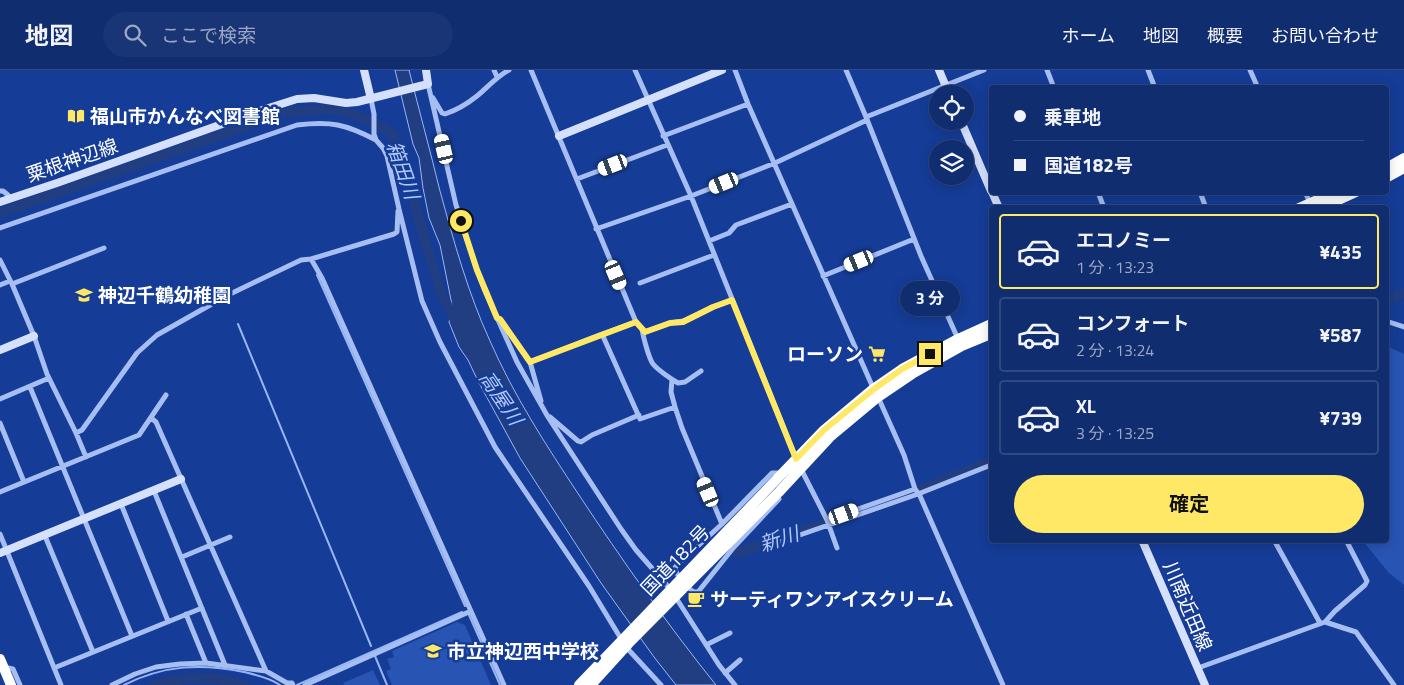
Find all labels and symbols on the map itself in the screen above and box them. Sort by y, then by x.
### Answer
place label: 福山市かんなべ図書館 [90,101,280,130]
library icon: 福山市かんなべ図書館 [66,106,86,126]
street label: 粟根神辺線 [22,130,121,189]
car [433,133,454,165]
water label: 箱田川 [379,136,429,205]
car [596,153,629,177]
car [707,170,740,196]
route start [450,210,472,232]
car [842,248,875,274]
car [603,258,628,292]
place label: 神辺千鶴幼稚園 [98,280,231,309]
callout: 3 分 [900,282,960,316]
school or university icon: 神辺千鶴幼稚園 [74,285,94,305]
place label: ローソン [787,339,863,368]
route end [919,343,941,365]
supermarket icon: ローソン [867,344,887,364]
water label: 高屋川 [472,364,532,433]
car [695,475,720,509]
car [827,502,860,526]
water label: 新川 [755,517,805,559]
street label: 国道182号 [633,518,716,602]
street label: 川南近田線 [1157,556,1220,655]
place label: サーティワンアイスクリーム [710,584,954,613]
cafe icon: サーティワンアイスクリーム [686,589,706,609]
place label: 市立神辺西中学校 [447,636,599,665]
school or university icon: 市立神辺西中学校 [423,641,443,661]

